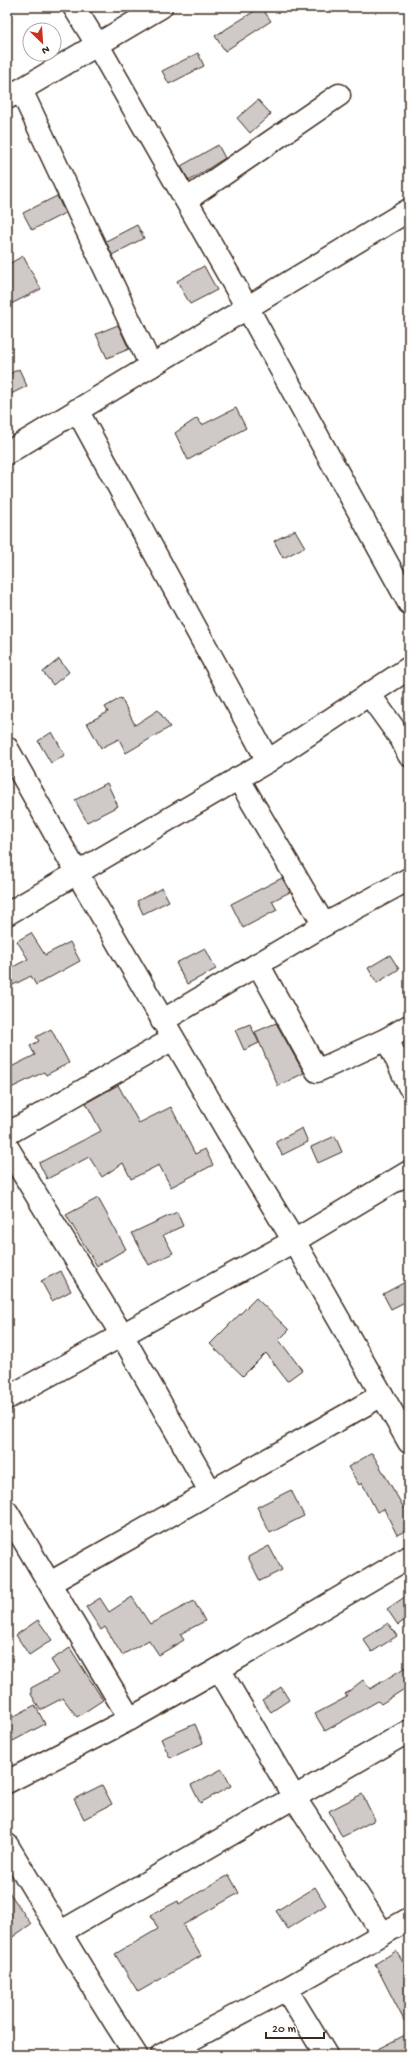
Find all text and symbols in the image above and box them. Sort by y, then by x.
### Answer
north arrow [22,22,62,62]
text: N [40,42,51,56]
scale bar [266,2014,324,2040]
text: 20 m [272,2023,297,2037]

